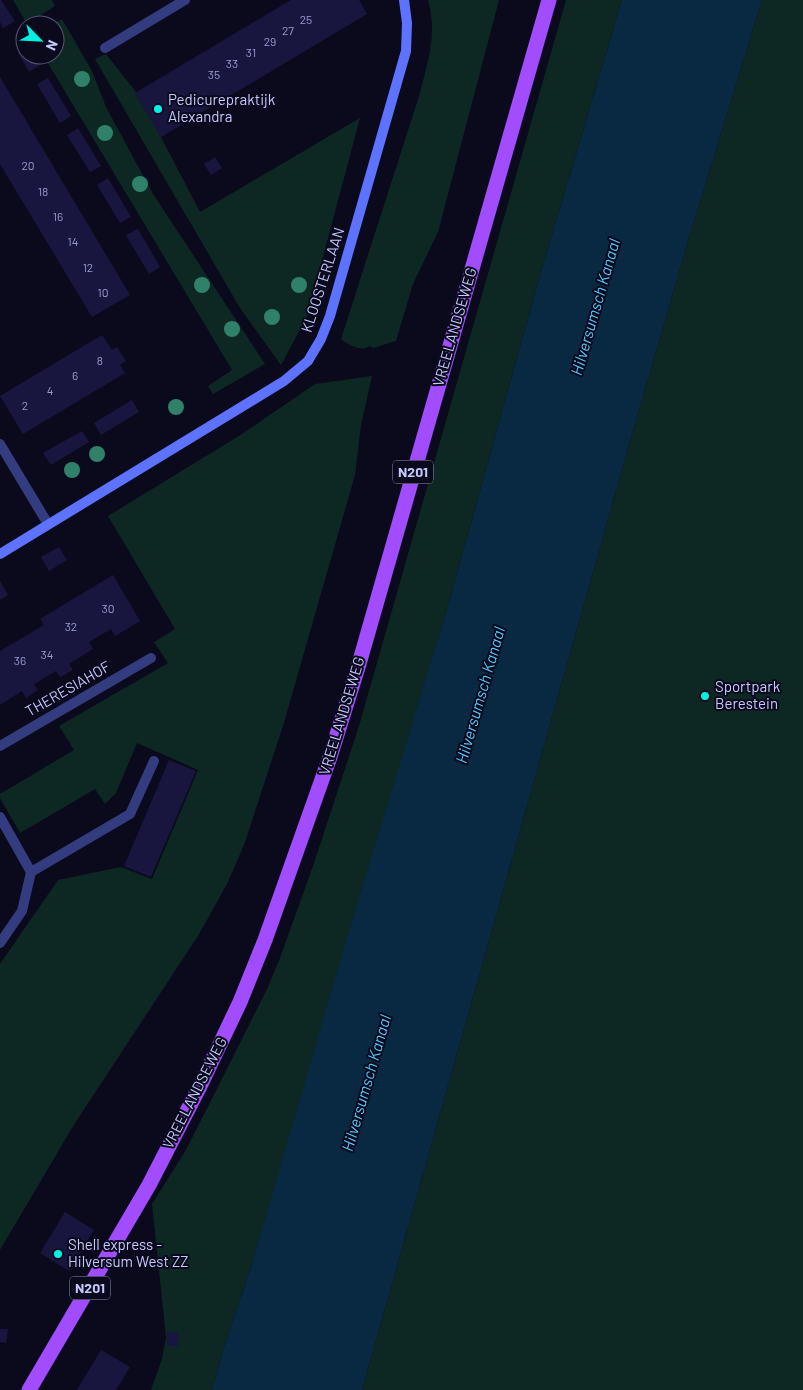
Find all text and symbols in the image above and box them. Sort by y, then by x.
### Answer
house number: 25 [300,12,312,26]
north arrow [15,15,65,65]
house number: 27 [282,23,294,37]
house number: 29 [264,34,276,48]
text: N [43,38,62,53]
house number: 31 [246,45,256,59]
house number: 33 [226,56,238,70]
house number: 35 [208,67,220,81]
place label: Pedicurepraktijk Alexandra [168,90,276,125]
marker: Pedicurepraktijk Alexandra [152,103,164,115]
house number: 20 [21,158,35,172]
house number: 18 [38,184,48,198]
house number: 16 [53,209,63,223]
street label: KLOOSTERLAAN [297,225,347,334]
house number: 14 [68,234,78,248]
water label: Hilversumsch Kanaal [566,236,623,377]
house number: 12 [83,260,93,274]
street label: VREELANDSEWEG [428,265,480,388]
house number: 10 [98,285,108,299]
house number: 8 [97,353,103,367]
house number: 6 [72,368,78,382]
house number: 4 [47,383,53,397]
house number: 2 [22,398,28,412]
road number: N201 [393,461,433,484]
house number: 30 [102,601,114,615]
house number: 32 [65,619,77,633]
water label: Hilversumsch Kanaal [451,624,508,765]
house number: 34 [41,647,53,661]
house number: 36 [14,653,26,667]
street label: VREELANDSEWEG [314,654,368,777]
street label: THERESIAHOF [22,656,114,720]
place label: Sportpark Berestein [715,677,781,712]
marker: Sportpark Berestein [699,690,711,702]
water label: Hilversumsch Kanaal [337,1012,394,1153]
street label: VREELANDSEWEG [158,1034,230,1151]
place label: Shell express - Hilversum West ZZ [68,1235,188,1270]
marker: Shell express - Hilversum West ZZ [52,1248,64,1260]
road number: N201 [70,1276,110,1300]

